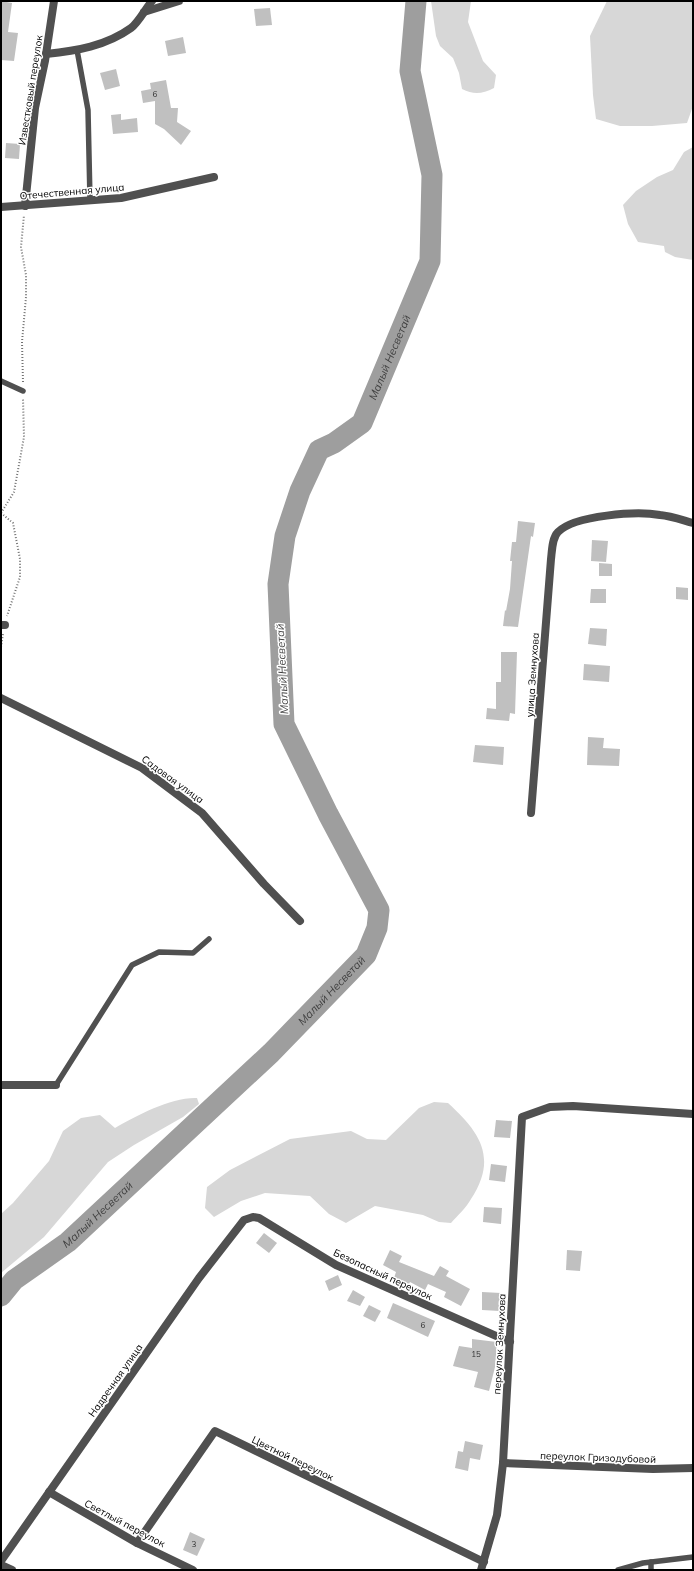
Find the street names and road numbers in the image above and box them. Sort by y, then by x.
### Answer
street label: Известковый переулок [15,33,46,146]
street label: Отечественная улица [19,180,125,203]
street label: улица Земнухова [523,632,542,718]
street label: Садовая улица [139,752,206,806]
street label: Безопасный переулок [331,1246,435,1303]
street label: переулок Земнухова [490,1293,509,1395]
street label: Надречная улица [85,1341,146,1419]
street label: Цветной переулок [250,1433,336,1484]
street label: переулок Гризодубовой [540,1449,656,1466]
street label: Светлый переулок [82,1497,168,1551]

